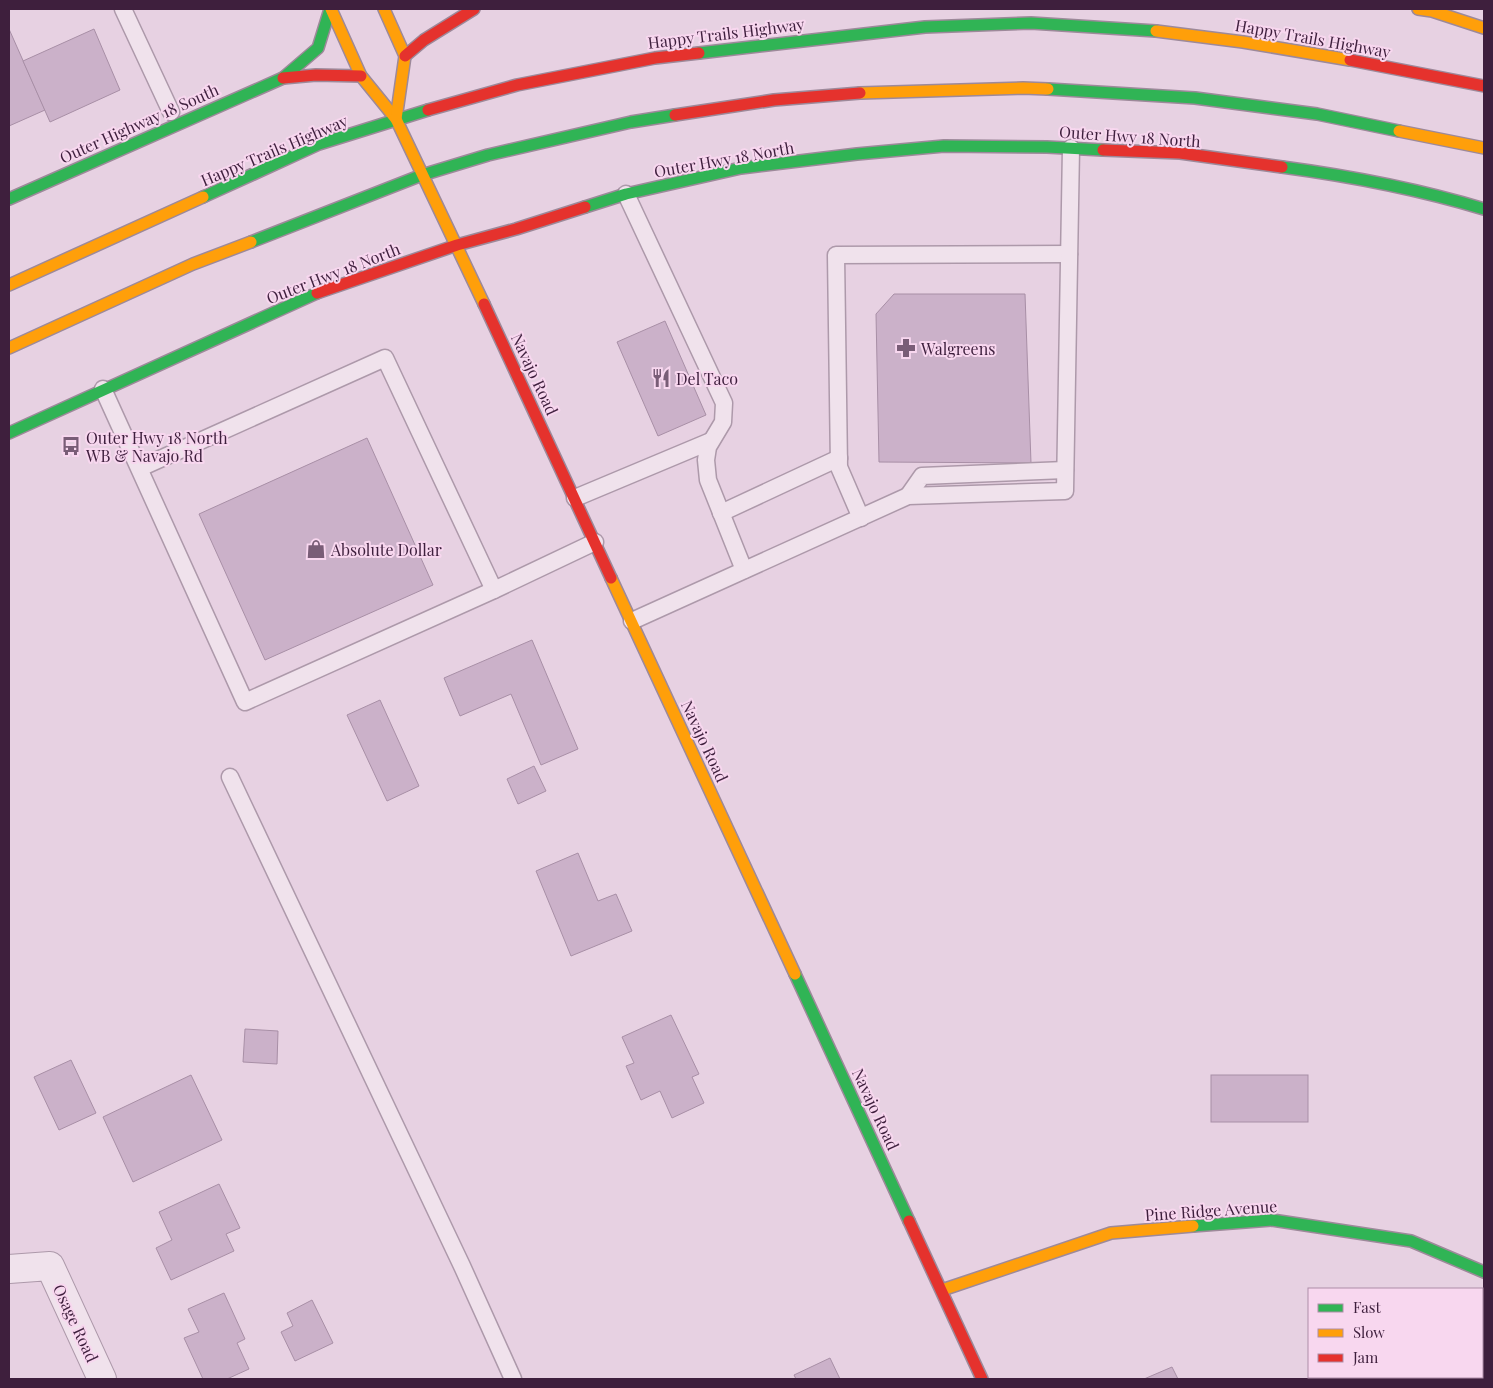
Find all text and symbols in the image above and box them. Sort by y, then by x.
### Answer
street label: Happy Trails Highway [646,13,806,53]
street label: Happy Trails Highway [1233,14,1393,62]
street label: Outer Highway 18 South [56,78,222,168]
street label: Happy Trails Highway [197,110,351,190]
street label: Outer Hwy 18 North [1059,121,1202,151]
street label: Outer Hwy 18 North [652,136,796,182]
street label: Outer Hwy 18 North [263,238,403,308]
street label: Navajo Road [507,330,563,418]
pharmacy icon: Walgreens [895,337,917,359]
place label: Walgreens [920,338,995,359]
restaurant icon: Del Taco [650,367,672,389]
place label: Del Taco [676,368,738,389]
place label: Outer Hwy 18 North WB & Navajo Rd [85,427,228,466]
bus stop icon: Outer Hwy 18 North WB & Navajo Rd [60,435,82,457]
shop icon: Absolute Dollar [305,538,327,560]
place label: Absolute Dollar [330,539,442,560]
street label: Navajo Road [677,697,733,785]
street label: Navajo Road [848,1065,904,1153]
street label: Pine Ridge Avenue [1144,1195,1278,1225]
street label: Osage Road [49,1281,103,1365]
legend [1308,1288,1483,1378]
text: Fast [1353,1297,1382,1317]
text: Slow [1353,1322,1385,1342]
text: Jam [1352,1347,1379,1367]

